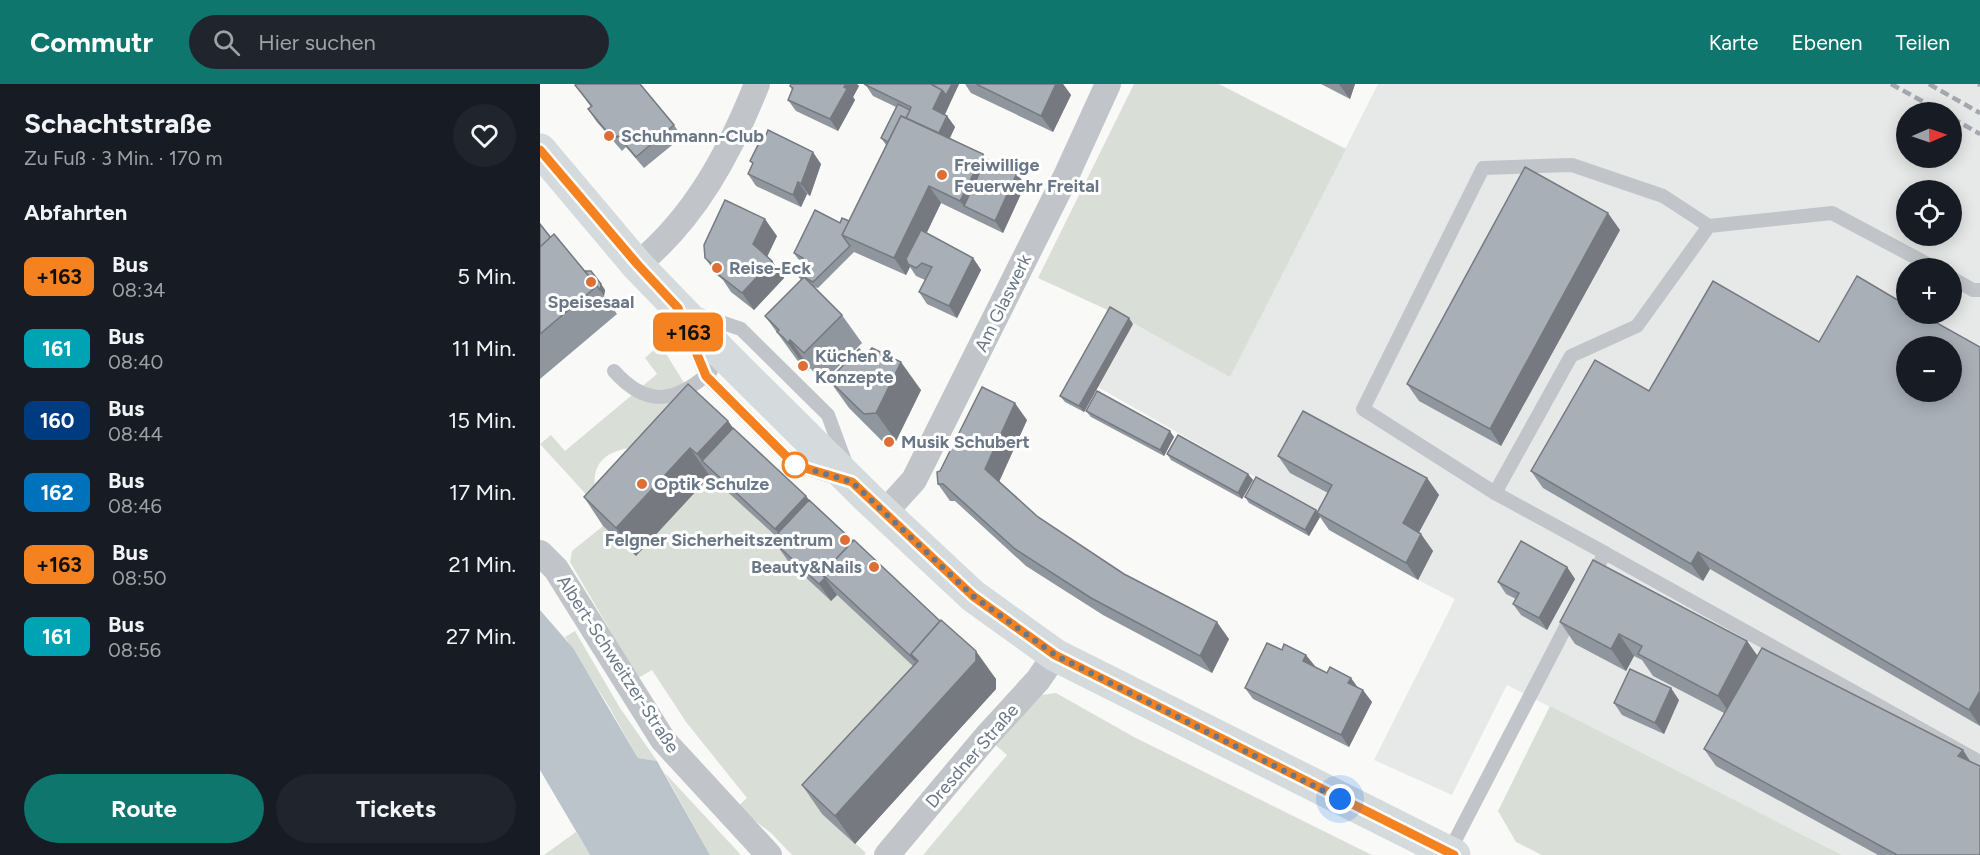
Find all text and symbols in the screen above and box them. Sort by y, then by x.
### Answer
search box [189,15,609,69]
text: Commutr [30,25,153,59]
icon: search [210,26,243,59]
text: Hier suchen [258,29,376,56]
text: Karte [1709,30,1758,55]
text: Ebenen [1791,30,1863,55]
text: Teilen [1896,30,1950,55]
north arrow [1896,102,1962,168]
map controls [1896,102,1962,402]
button: heart [453,104,516,167]
text: Schachtstraße [24,106,211,140]
place label: Schuhmann-Club [621,125,764,147]
marker: Schuhmann-Club [602,129,616,143]
text: Zu Fuß · 3 Min. · 170 m [24,146,222,170]
place label: Freiwillige Feuerwehr Freital [954,154,1099,197]
marker: Freiwillige Feuerwehr Freital [935,168,949,182]
button: locate [1896,180,1962,246]
text: Abfahrten [24,199,127,226]
street label: Am Glaswerk [970,250,1036,355]
text: Bus [112,251,148,278]
place label: Reise-Eck [729,257,811,279]
button: + [1896,258,1962,324]
marker: Reise-Eck [710,261,724,275]
text: 5 Min. [457,263,516,290]
text: +163 [36,264,82,289]
marker: Speisesaal [584,275,598,289]
text: 08:34 [112,278,165,302]
place label: Speisesaal [548,291,634,313]
line badge: +163 [646,312,730,352]
text: +163 [665,320,711,345]
text: Bus [108,323,144,350]
text: 11 Min. [452,335,516,362]
text: 161 [42,336,72,361]
button: − [1896,336,1962,402]
place label: Küchen & Konzepte [815,345,894,388]
text: 08:40 [108,350,163,374]
marker: Küchen & Konzepte [796,359,810,373]
text: Bus [108,395,144,422]
text: 15 Min. [448,407,516,434]
text: 160 [40,408,74,433]
text: 08:44 [108,422,163,446]
place label: Musik Schubert [901,431,1030,453]
marker: Musik Schubert [882,435,896,449]
unlabelled marker [782,452,808,478]
text: Bus [108,467,144,494]
place label: Optik Schulze [654,473,769,495]
marker: Optik Schulze [635,477,649,491]
text: 17 Min. [449,479,516,506]
text: 162 [40,480,74,505]
text: 08:46 [108,494,162,518]
place label: Felgner Sicherheitszentrum [605,529,833,551]
marker: Felgner Sicherheitszentrum [838,533,852,547]
text: Bus [112,539,148,566]
text: 21 Min. [449,551,516,578]
text: +163 [36,552,82,577]
place label: Beauty&Nails [751,556,863,578]
marker: Beauty&Nails [867,560,881,574]
text: 08:50 [112,566,166,590]
street label: Albert-Schweitzer-Straße [552,571,684,757]
text: Bus [108,611,144,638]
text: 27 Min. [446,623,516,650]
text: 161 [42,624,72,649]
text: 08:56 [108,638,161,662]
street label: Dresdner Straße [921,699,1023,813]
button: Route [24,774,264,843]
button: Tickets [276,774,516,843]
your location [1325,784,1355,814]

